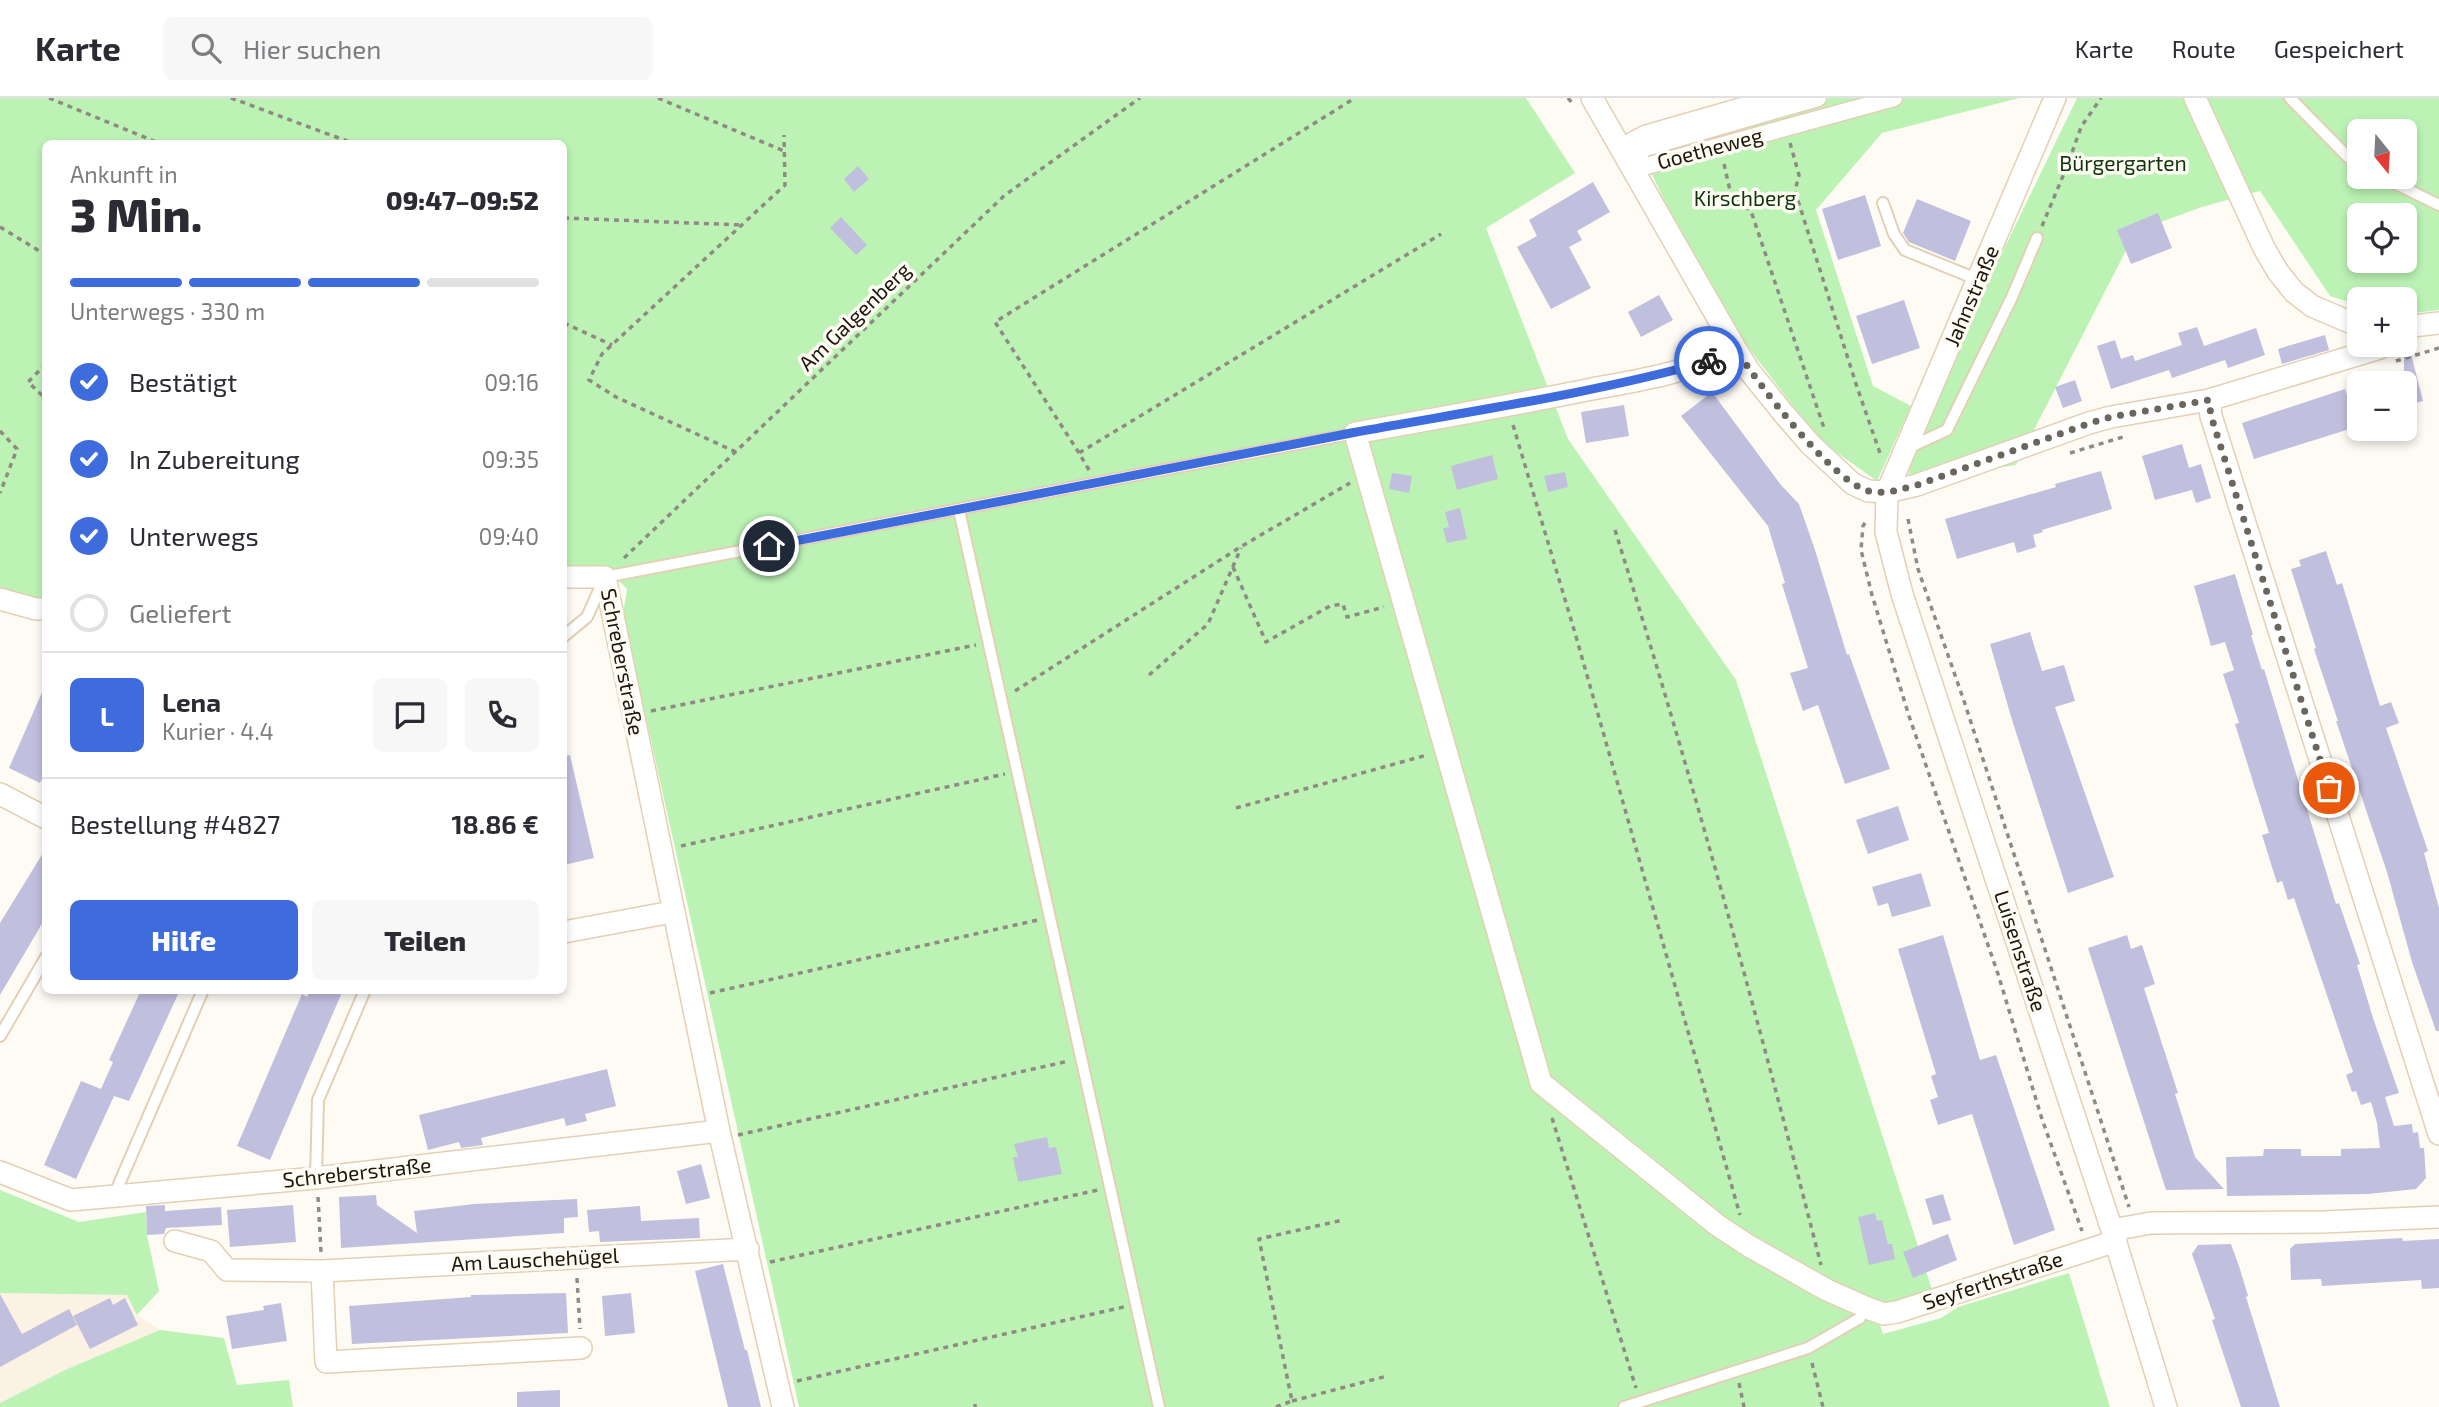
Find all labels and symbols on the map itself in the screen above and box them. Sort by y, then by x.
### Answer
north arrow [2347,119,2417,189]
street label: Goetheweg [1654,121,1765,174]
park label: Bürgergarten [2059,150,2187,175]
park label: Kirschberg [1694,185,1797,210]
street label: Jahnstraße [1938,241,2003,350]
street label: Am Galgenberg [793,256,915,375]
courier [1674,326,1744,396]
pin [739,516,799,576]
street label: Schreberstraße [597,586,650,737]
pin [2299,758,2359,818]
street label: Luisenstraße [1990,887,2053,1014]
street label: Schreberstraße [281,1151,432,1192]
street label: Am Lauschehügel [450,1242,620,1275]
street label: Seyferthstraße [1919,1245,2066,1314]

